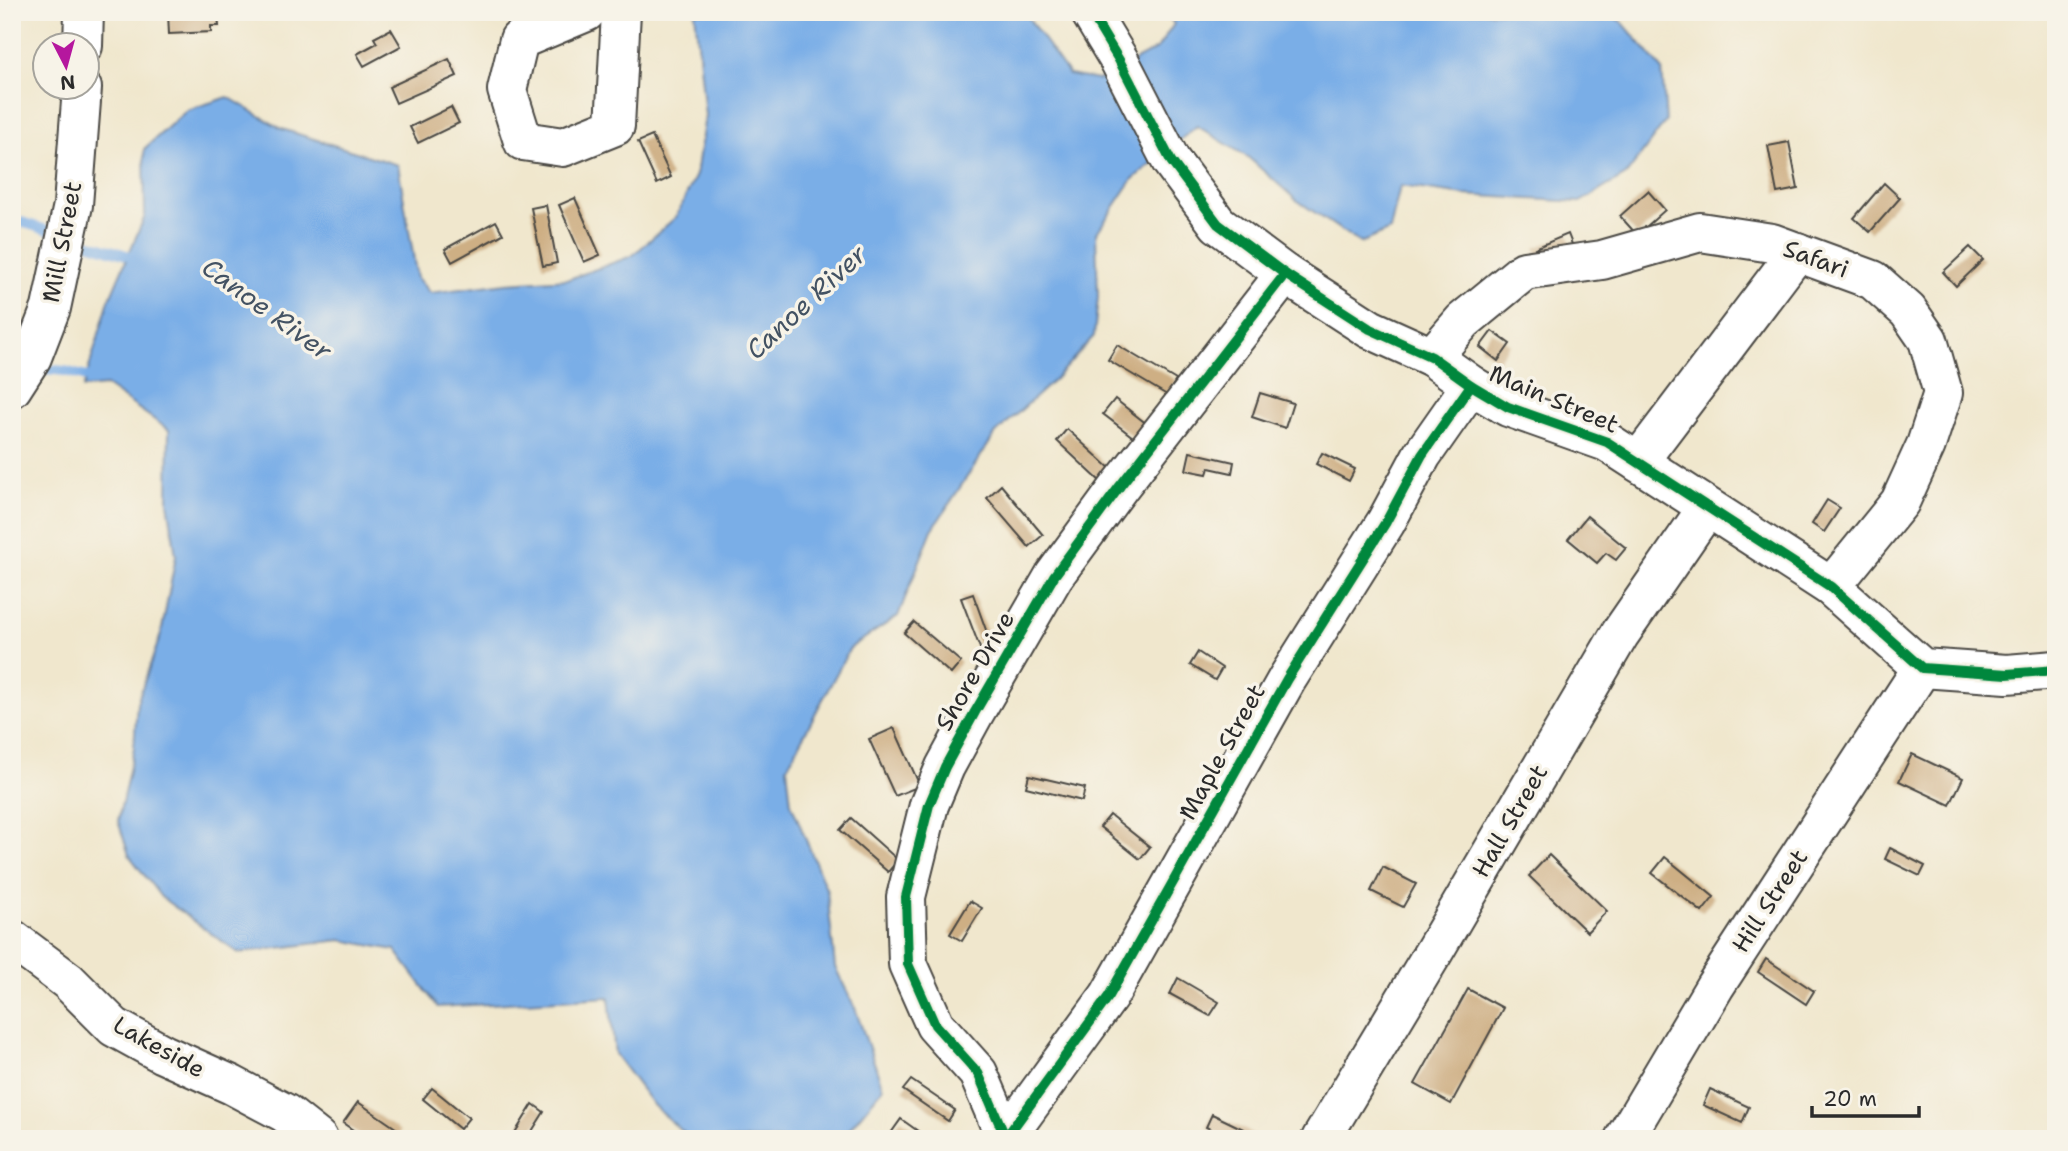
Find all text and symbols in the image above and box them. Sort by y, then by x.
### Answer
north arrow [32,32,102,102]
text: N [59,69,77,96]
street label: Mill Street [35,179,89,305]
street label: Safari [1779,232,1853,286]
water label: Canoe River [738,236,874,367]
water label: Canoe River [195,250,340,368]
street label: Main Street [1484,357,1624,441]
street label: Shore Drive [928,605,1022,737]
street label: Maple Street [1171,678,1273,826]
street label: Hall Street [1465,759,1555,883]
street label: Hill Street [1725,843,1815,959]
street label: Lakeside [107,1009,211,1085]
scale bar [1812,1074,1919,1118]
text: 20 m [1823,1085,1877,1113]

